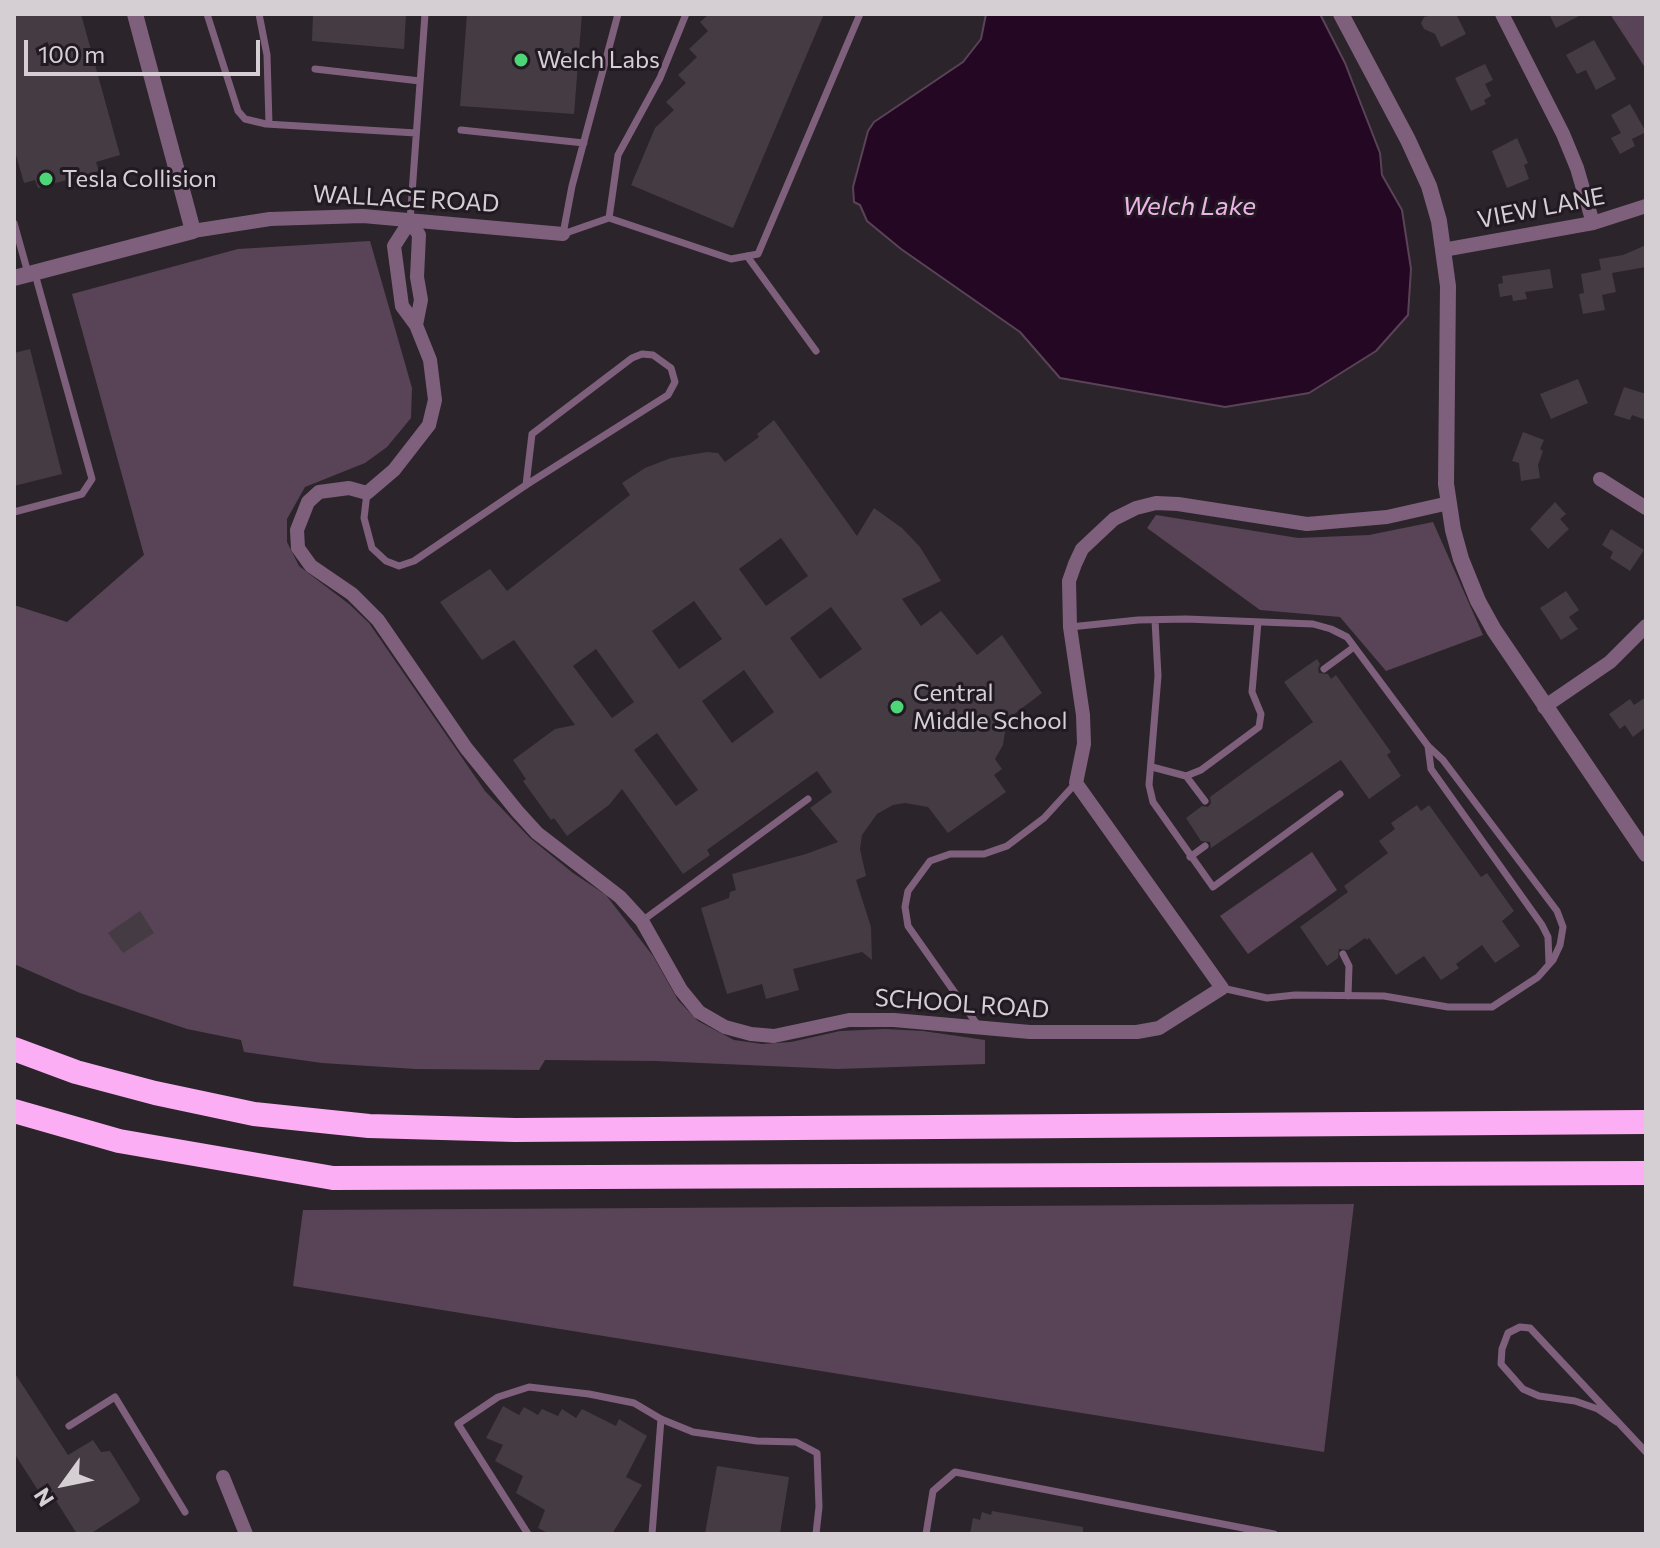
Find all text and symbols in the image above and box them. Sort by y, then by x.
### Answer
scale bar [28,24,264,74]
text: 100 m [38,39,105,68]
place label: Welch Labs [537,46,660,74]
marker: Welch Labs [512,51,530,69]
place label: Tesla Collision [62,165,217,193]
marker: Tesla Collision [37,170,55,188]
street label: WALLACE ROAD [312,180,500,218]
street label: VIEW LANE [1475,182,1607,234]
water label: Welch Lake [1122,190,1256,222]
place label: Central Middle School [913,679,1068,735]
marker: Central Middle School [888,698,906,716]
street label: SCHOOL ROAD [874,984,1050,1024]
north arrow [24,1444,104,1524]
text: N [28,1483,59,1512]

